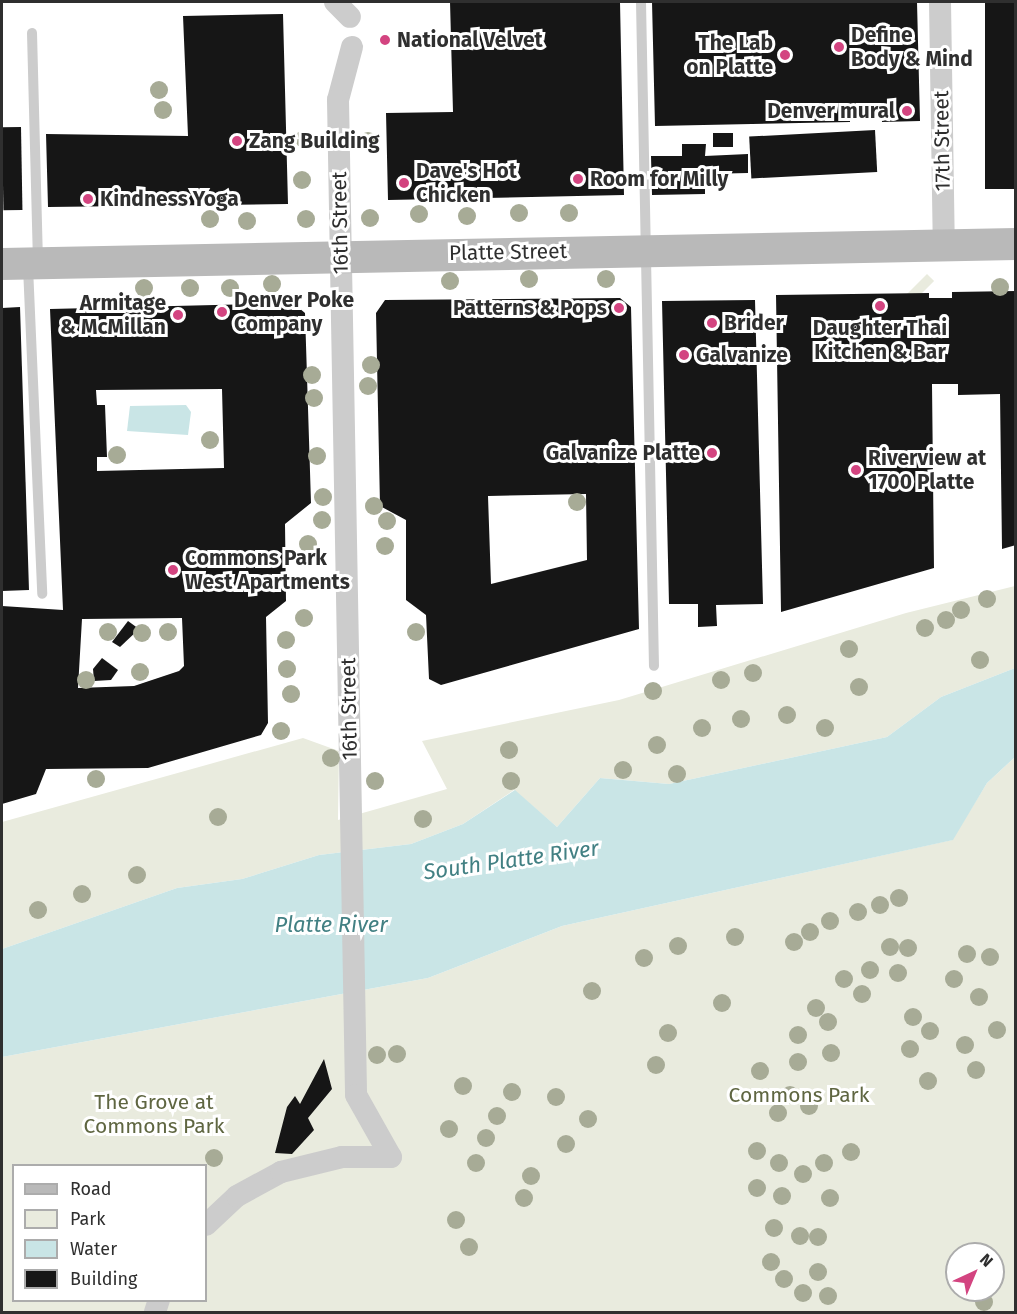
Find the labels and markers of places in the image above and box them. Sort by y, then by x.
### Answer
place label: Define Body & Mind [851,22,973,72]
place label: National Velvet [397,27,543,53]
place label: The Lab on Platte [686,30,773,80]
marker: National Velvet [378,33,392,47]
marker: Define Body & Mind [832,40,846,54]
marker: The Lab on Platte [778,48,792,62]
place label: Denver mural [767,98,895,124]
marker: Denver mural [900,104,914,118]
place label: Zang Building [249,128,380,154]
marker: Zang Building [230,134,244,148]
place label: Dave's Hot Chicken [416,158,517,208]
place label: Room for Milly [590,166,728,192]
marker: Room for Milly [571,172,585,186]
marker: Dave's Hot Chicken [397,176,411,190]
place label: Kindness Yoga [100,186,239,212]
marker: Kindness Yoga [81,192,95,206]
place label: Denver Poke Company [234,287,354,337]
place label: Armitage & McMillan [60,290,166,340]
place label: Patterns & Pops [453,295,607,321]
marker: Daughter Thai Kitchen & Bar [873,299,887,313]
marker: Patterns & Pops [612,301,626,315]
marker: Denver Poke Company [215,305,229,319]
marker: Armitage & McMillan [171,308,185,322]
place label: Brider [724,310,784,336]
place label: Daughter Thai Kitchen & Bar [813,315,947,365]
marker: Brider [705,316,719,330]
place label: Galvanize [696,342,788,368]
marker: Galvanize [677,348,691,362]
place label: Galvanize Platte [546,440,700,466]
place label: Riverview at 1700 Platte [868,445,986,495]
marker: Galvanize Platte [705,446,719,460]
marker: Riverview at 1700 Platte [849,463,863,477]
place label: Commons Park West Apartments [185,545,350,595]
marker: Commons Park West Apartments [166,563,180,577]

